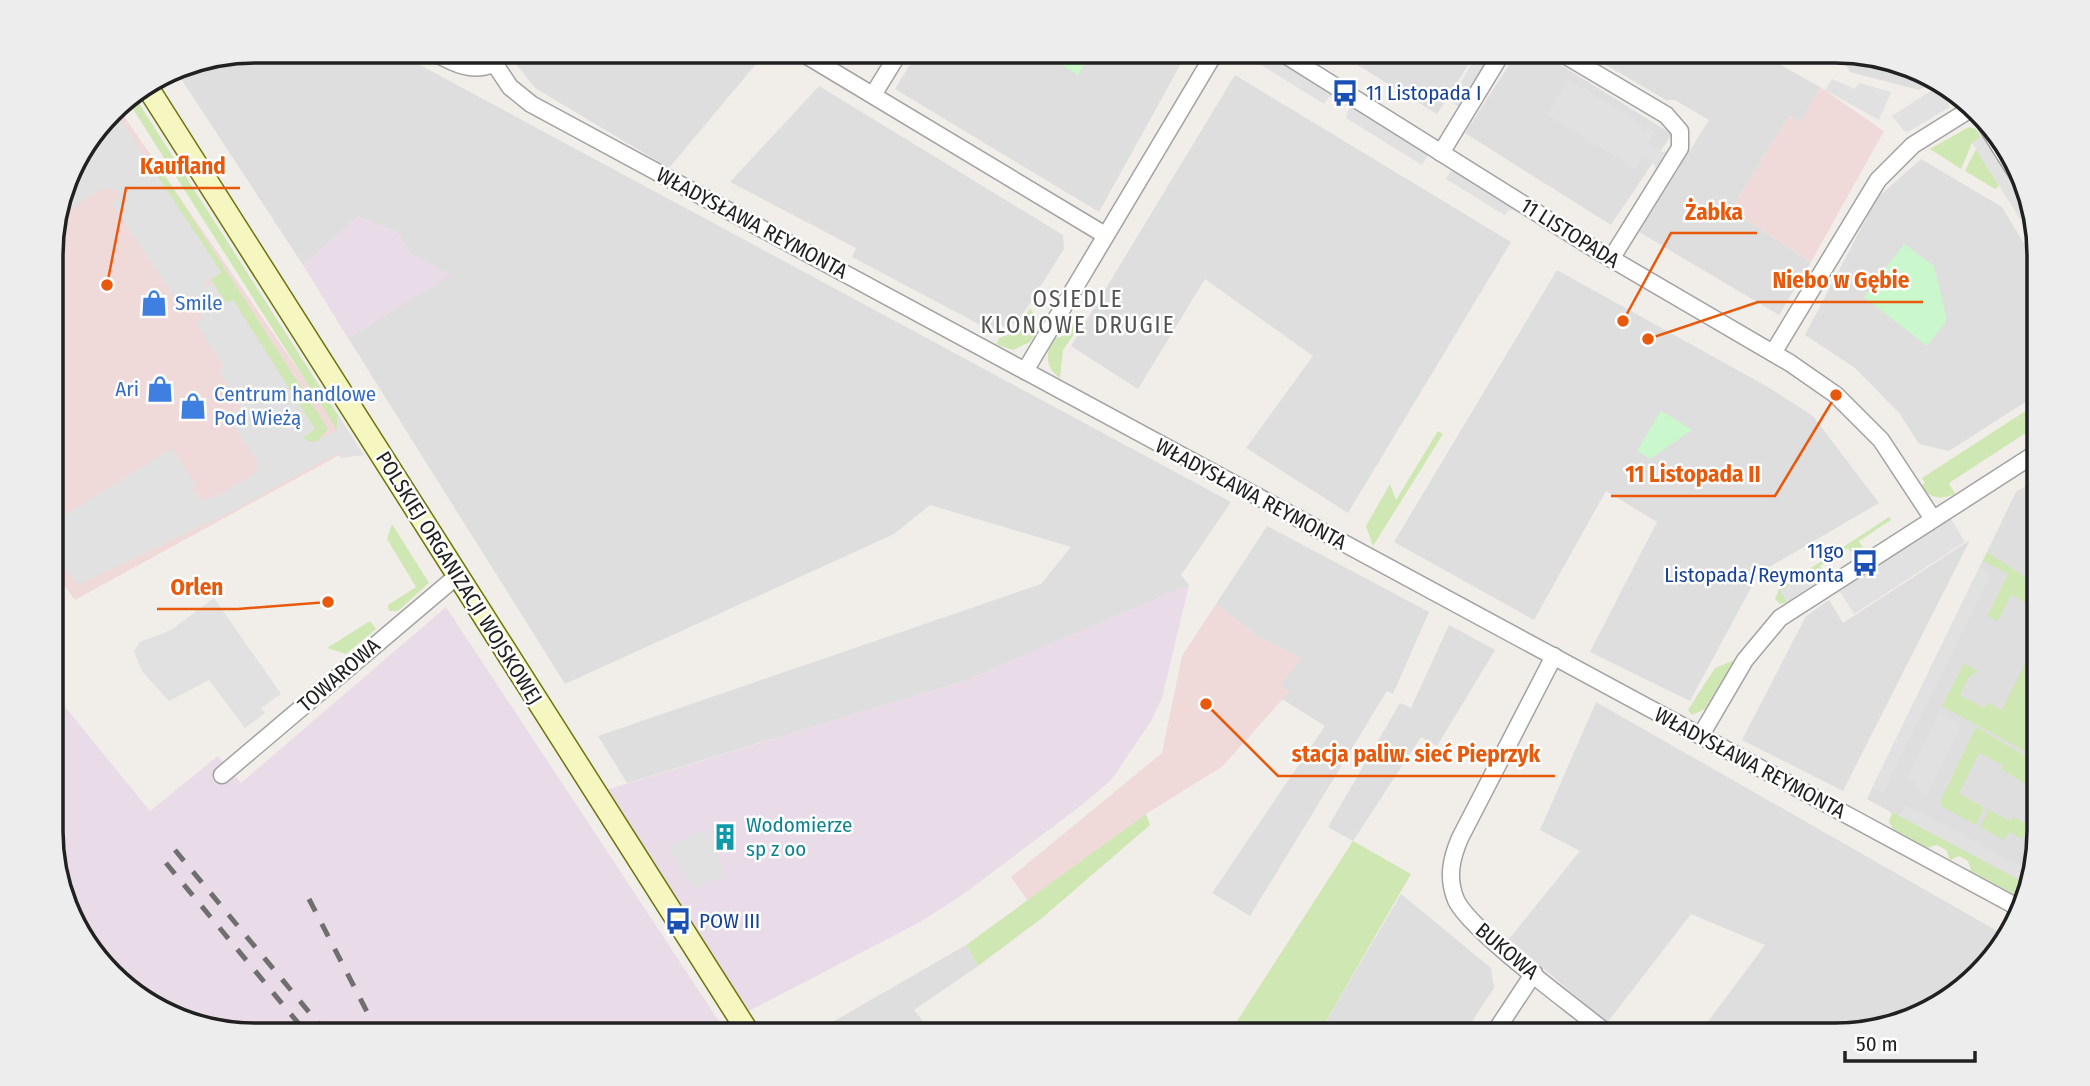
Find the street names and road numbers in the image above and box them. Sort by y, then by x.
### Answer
street label: WŁADYSŁAWA REYMONTA [652,162,852,284]
street label: 11 LISTOPADA [1516,192,1624,274]
street label: WŁADYSŁAWA REYMONTA [1151,433,1351,555]
street label: POLSKIEJ ORGANIZACJI WOJSKOWEJ [370,447,548,709]
street label: TOWAROWA [293,632,385,718]
street label: WŁADYSŁAWA REYMONTA [1650,702,1850,824]
street label: BUKOWA [1470,917,1544,985]

